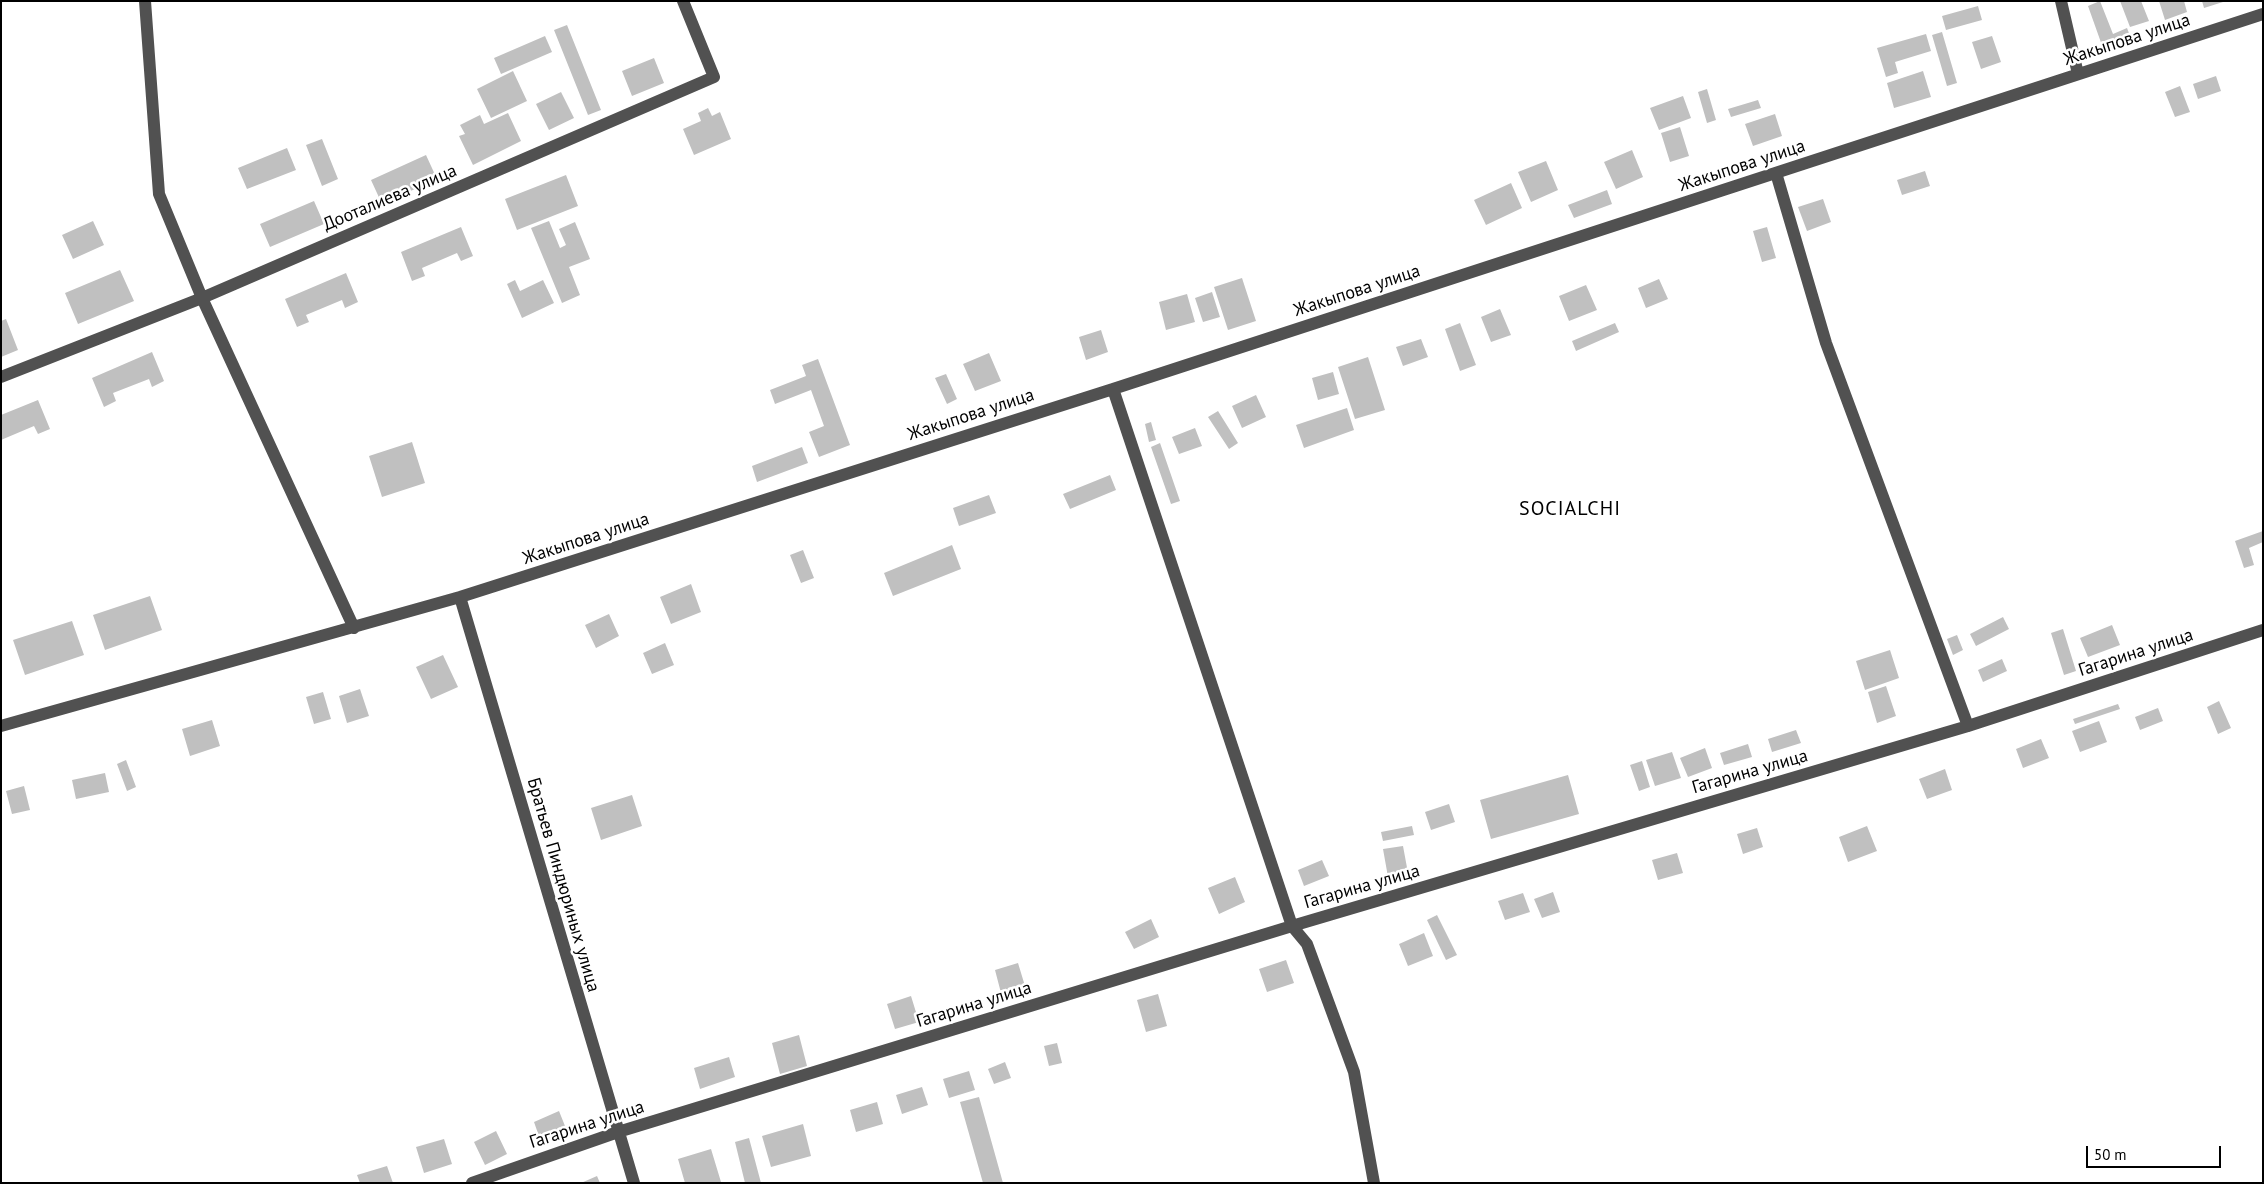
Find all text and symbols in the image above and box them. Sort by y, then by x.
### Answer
street label: Жакыпова улица [2061,9,2193,71]
street label: Жакыпова улица [1676,135,1808,197]
street label: Дооталиева улица [320,160,460,236]
street label: Жакыпова улица [1291,260,1423,322]
street label: Жакыпова улица [905,384,1037,446]
district label: SOCIALCHI [1518,497,1622,521]
street label: Жакыпова улица [520,508,652,570]
street label: Гагарина улица [2076,624,2196,682]
street label: Гагарина улица [1690,745,1810,799]
street label: Братьев Пиндюриных улица [522,775,604,995]
street label: Гагарина улица [1302,860,1422,914]
street label: Гагарина улица [914,977,1034,1033]
street label: Гагарина улица [527,1096,647,1154]
scale bar [2089,1136,2224,1168]
text: 50 m [2094,1145,2127,1164]

